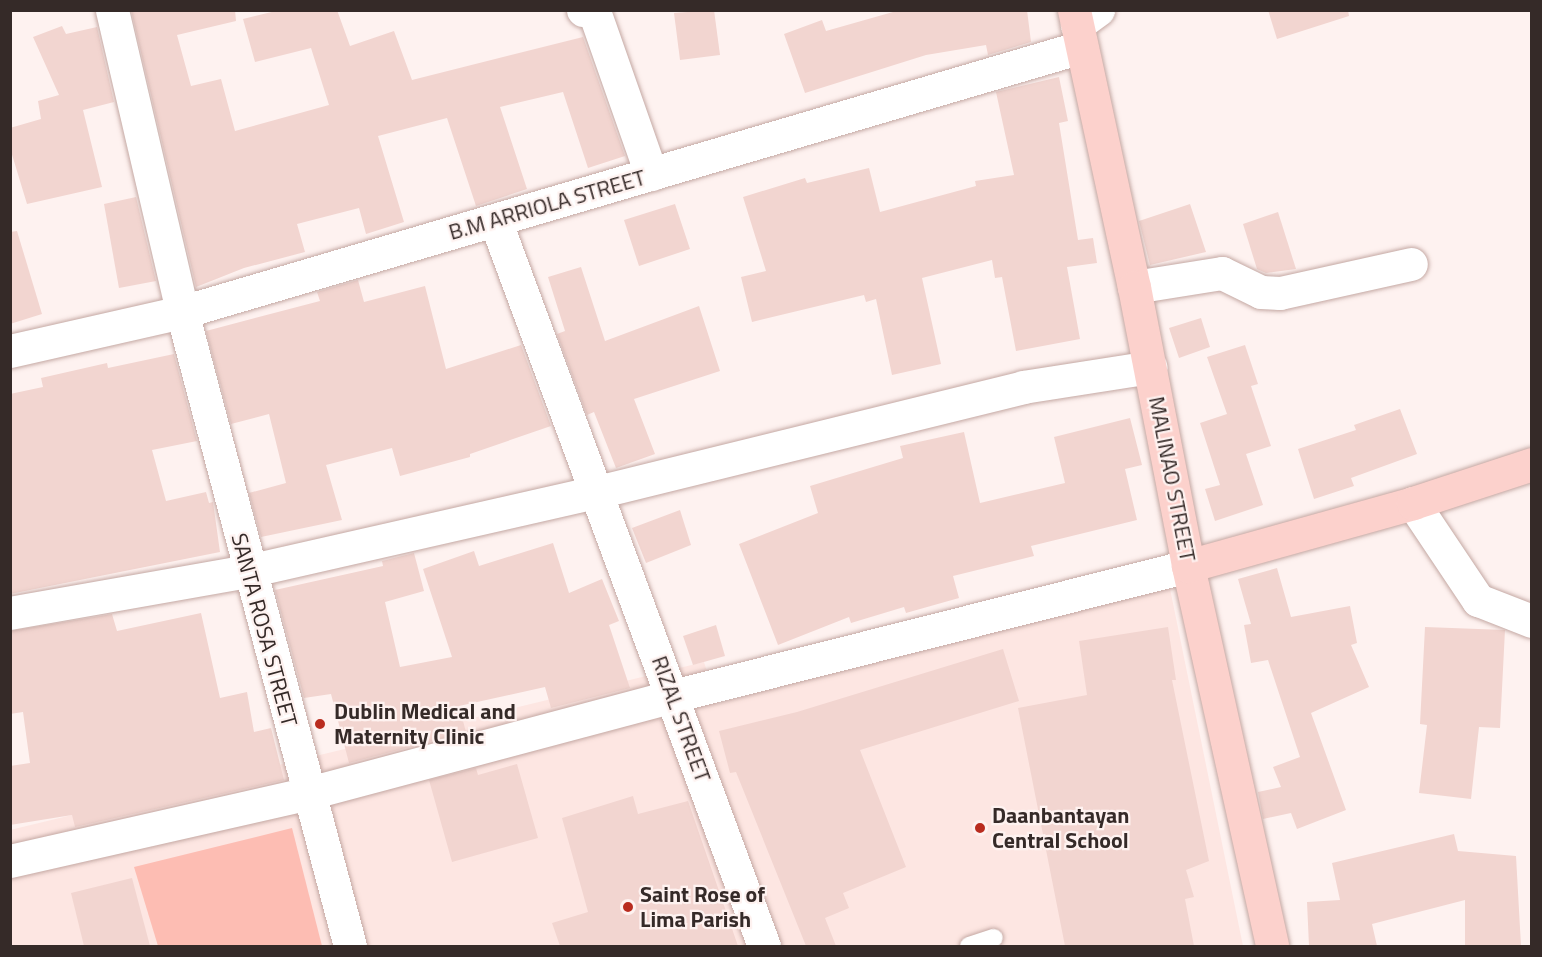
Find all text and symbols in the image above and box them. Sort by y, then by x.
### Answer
street label: B.M ARRIOLA STREET [446,164,648,246]
street label: MALINAO STREET [1143,394,1201,564]
street label: SANTA ROSA STREET [226,531,302,729]
street label: RIZAL STREET [646,652,716,786]
place label: Dublin Medical and Maternity Clinic [334,698,516,750]
marker: Dublin Medical and Maternity Clinic [311,715,329,733]
place label: Daanbantayan Central School [992,802,1129,854]
marker: Daanbantayan Central School [973,821,987,835]
place label: Saint Rose of Lima Parish [640,881,765,932]
marker: Saint Rose of Lima Parish [621,900,635,914]

